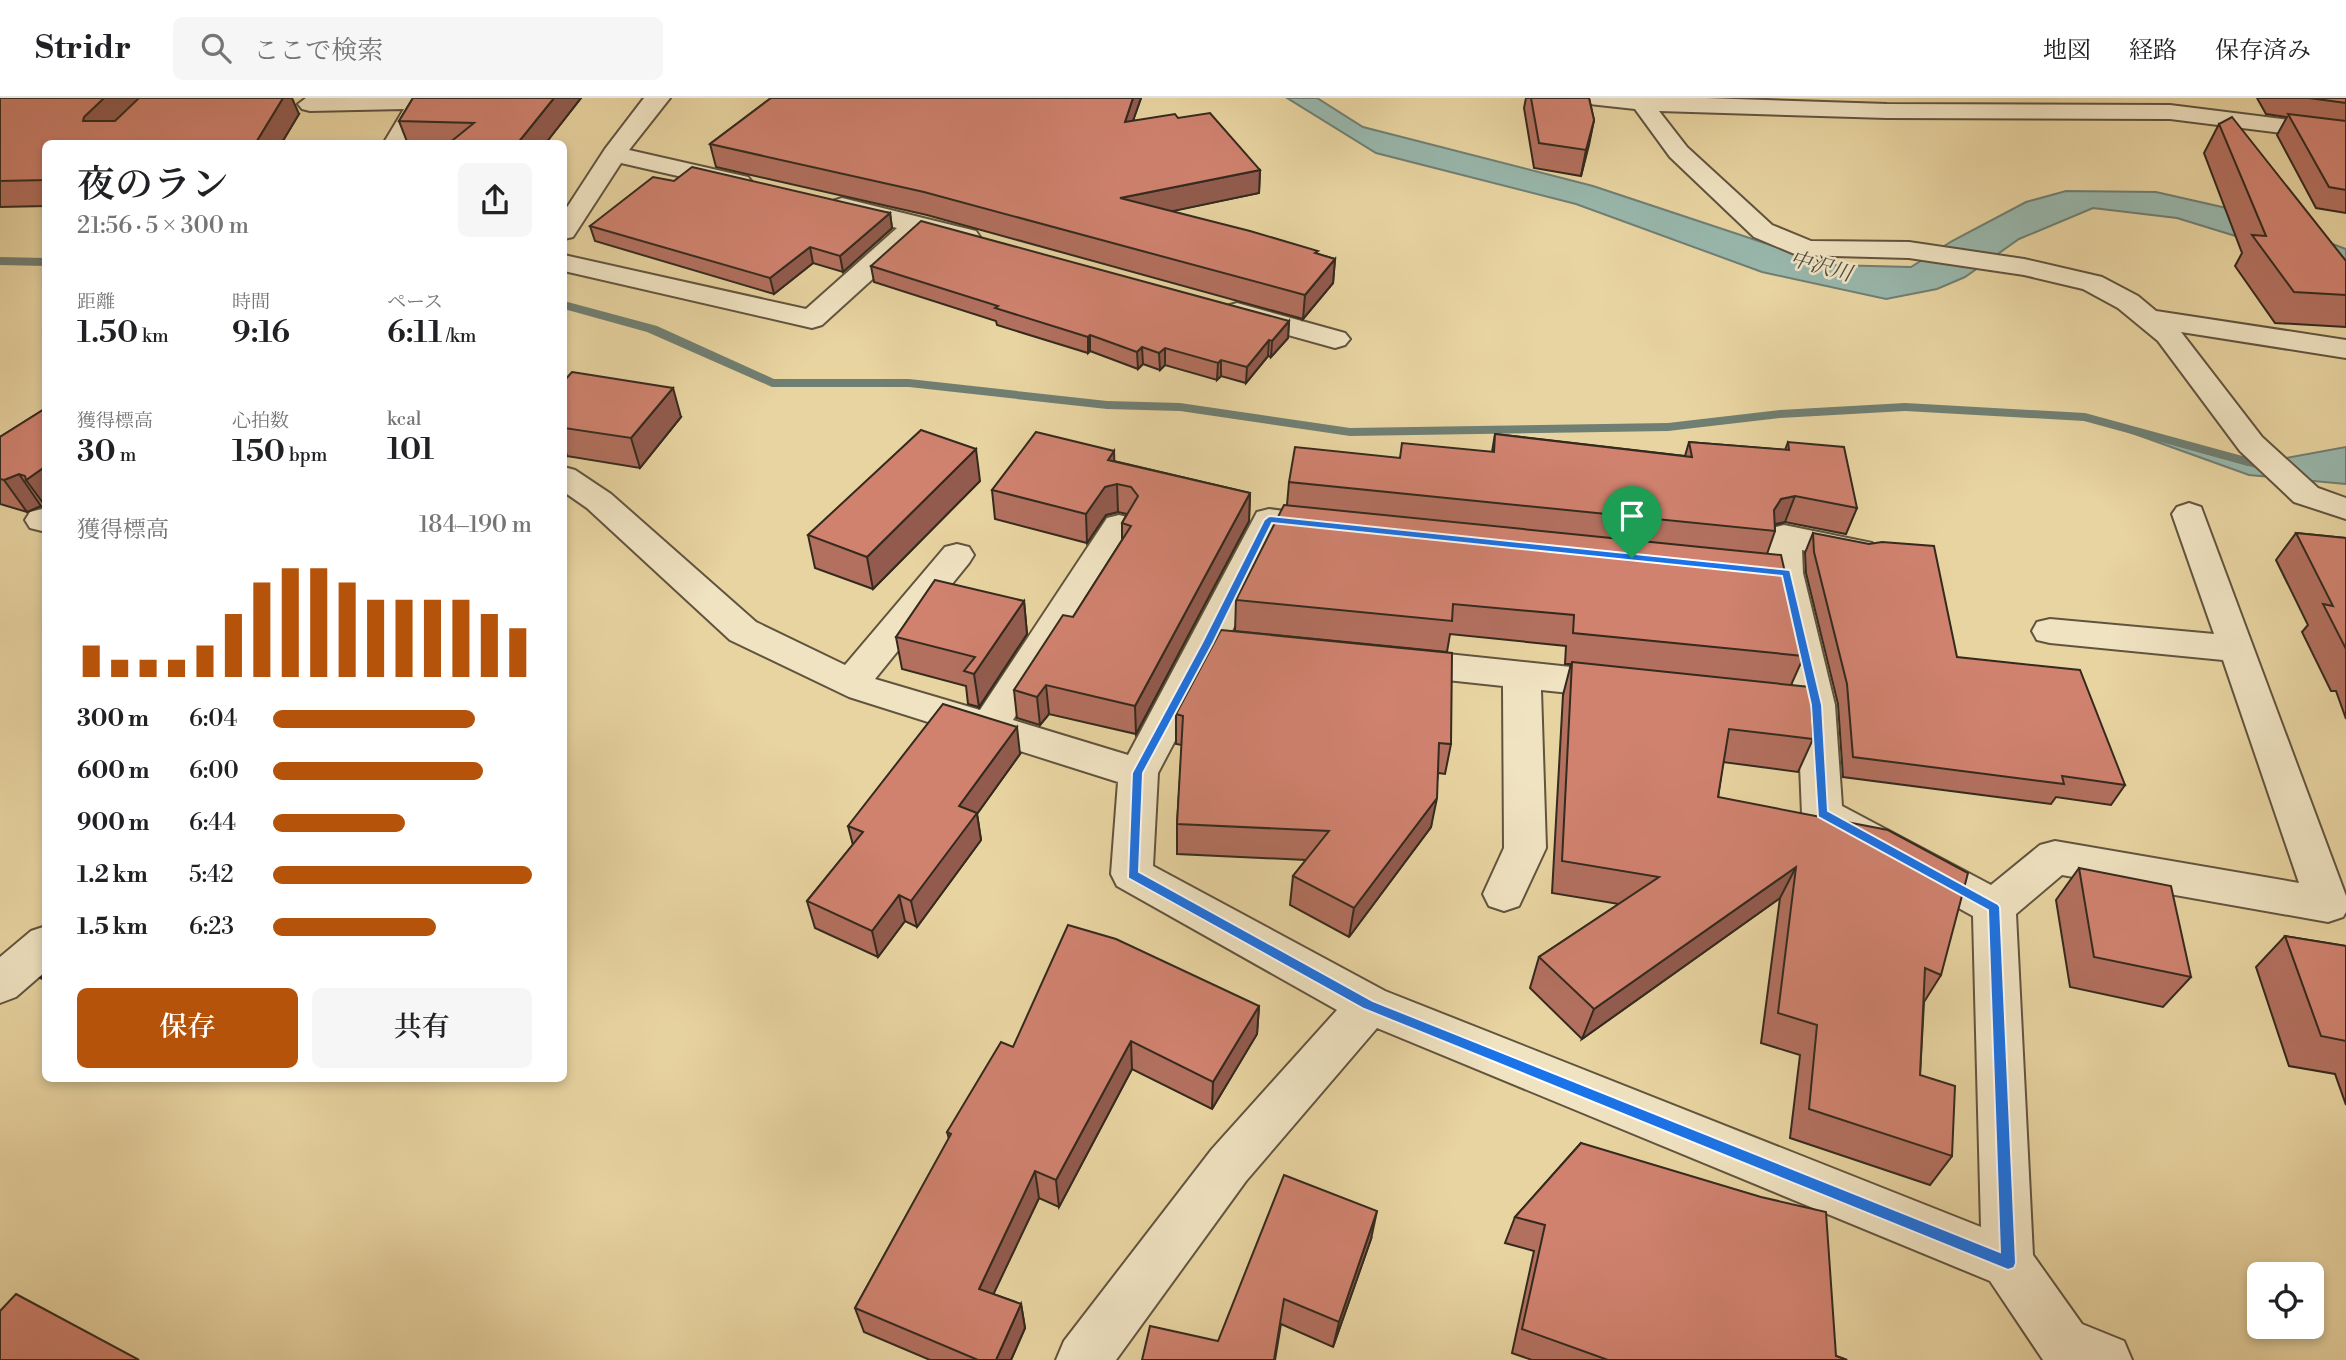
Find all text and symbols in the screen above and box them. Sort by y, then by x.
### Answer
search box [173,17,663,80]
text: Stridr [35,28,131,69]
icon: search [197,29,235,67]
text: ここで検索 [253,35,383,67]
text: 地図 [2043,36,2091,66]
text: 経路 [2129,36,2177,66]
text: 保存済み [2215,36,2311,66]
text: 夜のラン [77,162,229,209]
button: share [458,163,532,237]
text: 21:56 · 5 × 300 m [77,212,249,240]
water label: 中沢川 [1787,246,1856,288]
text: 距離 [77,290,115,314]
text: 時間 [232,290,270,314]
text: ペース [387,290,443,314]
text: 1.50 [77,314,138,352]
text: 9:16 [232,314,290,352]
text: 6:11 [387,314,442,352]
text: km [138,324,169,348]
text: /km [442,324,476,348]
text: kcal [387,407,421,431]
text: 獲得標高 [77,409,153,433]
text: 心拍数 [232,409,289,433]
text: 101 [387,431,434,469]
text: 30 [77,433,116,471]
text: 150 [232,433,285,471]
text: m [116,443,136,467]
text: bpm [285,443,327,467]
pin [1602,486,1662,558]
icon: arrive [1613,497,1651,535]
text: 184–190 m [419,511,532,539]
text: 獲得標高 [77,516,169,544]
text: 300 m [77,705,149,733]
text: 6:04 [189,705,237,733]
text: 600 m [77,757,150,785]
text: 6:00 [189,757,239,785]
text: 900 m [77,809,150,837]
text: 6:44 [189,809,236,837]
text: 1.2 km [77,861,148,889]
text: 5:42 [189,861,234,889]
text: 1.5 km [77,913,148,941]
text: 6:23 [189,913,234,941]
button: 保存 [77,988,298,1068]
button: 共有 [312,988,532,1068]
map controls [2247,1262,2324,1339]
button: locate [2247,1262,2324,1339]

